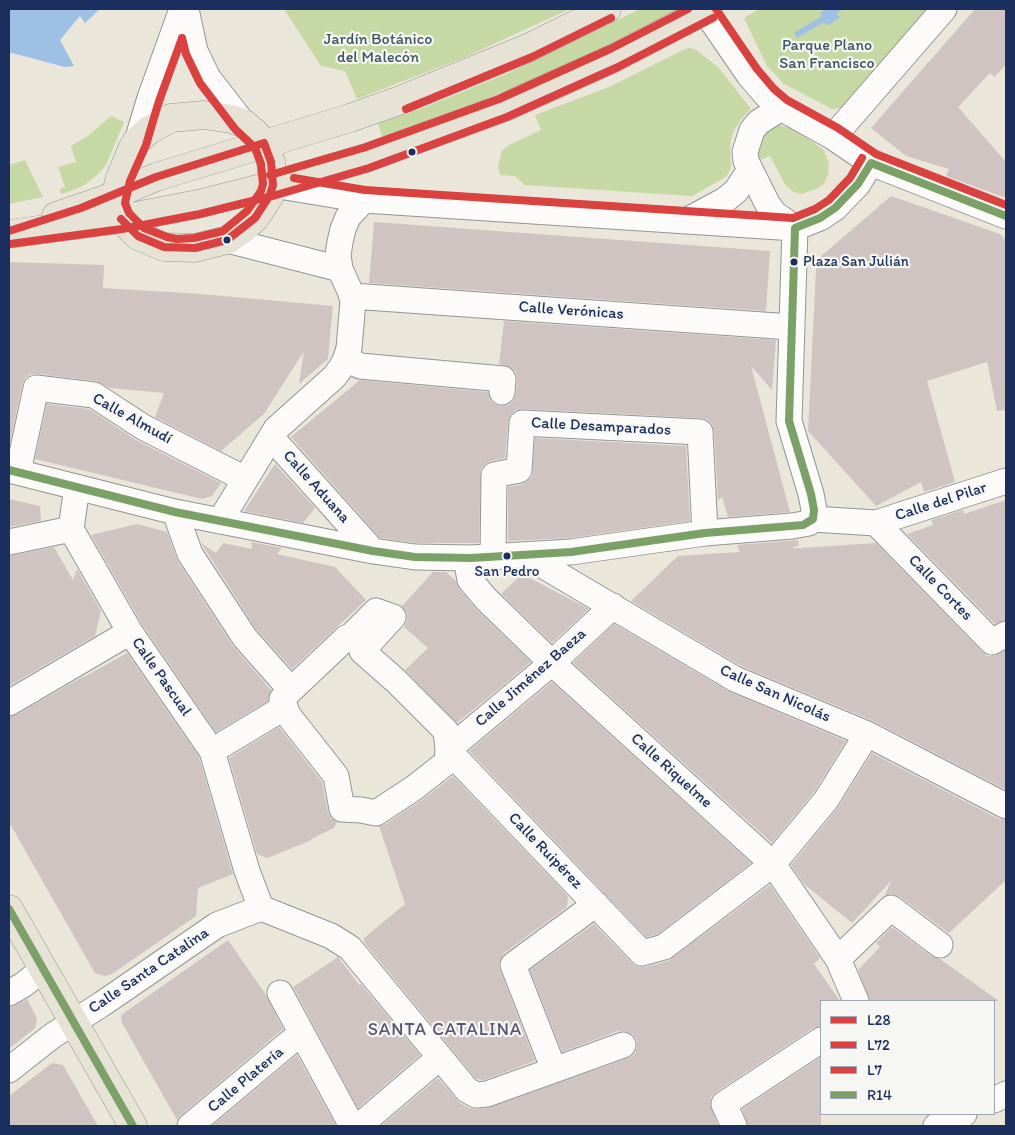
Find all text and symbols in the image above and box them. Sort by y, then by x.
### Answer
park label: Jardín Botánico del Malecón [324,30,432,68]
park label: Parque Plano San Francisco [779,36,875,74]
unlabelled marker [407,147,417,157]
unlabelled marker [222,235,232,245]
place label: Plaza San Julián [803,253,909,271]
marker: Plaza San Julián [789,257,799,267]
street label: Calle Verónicas [518,298,624,324]
street label: Calle Almudí [89,389,175,449]
street label: Calle Desamparados [530,414,672,440]
street label: Calle Aduana [278,447,354,527]
street label: Calle del Pilar [893,478,989,526]
marker: San Pedro [502,551,512,561]
street label: Calle Cortes [904,551,976,625]
place label: San Pedro [475,563,539,581]
street label: Calle Jiménez Baeza [471,624,591,732]
street label: Calle Pascual [127,634,195,720]
street label: Calle San Nicolás [717,661,833,727]
street label: Calle Riquelme [626,729,716,813]
street label: Calle Ruipérez [504,809,586,893]
street label: Calle Santa Catalina [85,924,213,1018]
legend [820,1000,995,1115]
text: L28 [867,1011,891,1029]
district label: SANTA CATALINA [364,1019,526,1041]
text: L72 [867,1036,890,1054]
street label: Calle Platería [204,1043,288,1117]
text: L7 [867,1061,882,1079]
text: R14 [867,1086,892,1104]

